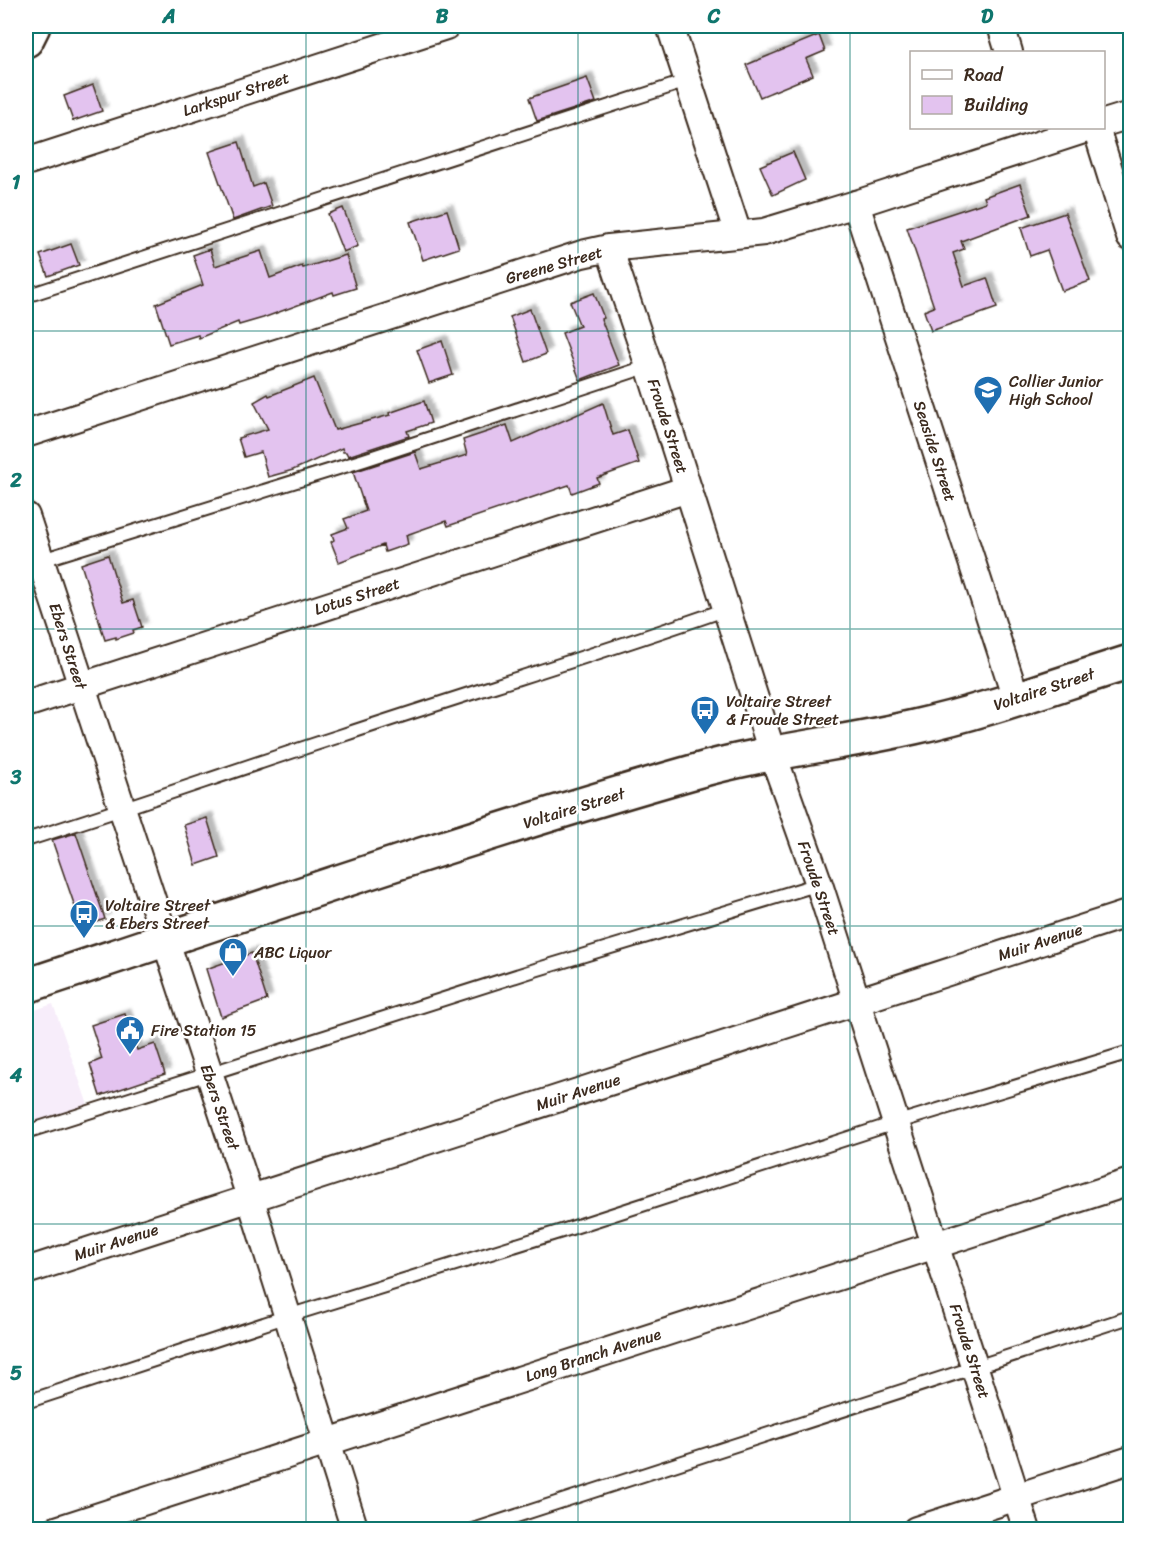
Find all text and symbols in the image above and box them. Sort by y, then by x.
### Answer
text: A [161,0,176,34]
text: B [436,0,449,34]
text: C [707,0,721,34]
text: D [981,0,994,34]
legend [910,51,1105,129]
text: Road [964,59,1004,91]
street label: Larkspur Street [179,63,293,125]
text: Building [964,89,1028,121]
text: 1 [12,165,21,200]
street label: Greene Street [502,237,606,293]
place label: Collier Junior High School [1009,367,1104,414]
school or university icon: Collier Junior High School [972,374,1004,416]
street label: Froude Street [639,375,697,477]
street label: Seaside Street [905,397,965,505]
text: 2 [9,463,22,498]
street label: Lotus Street [310,569,404,623]
street label: Ebers Street [40,599,96,694]
street label: Voltaire Street [989,659,1099,719]
place label: Voltaire Street & Froude Street [726,687,839,734]
bus stop icon: Voltaire Street & Froude Street [689,694,721,736]
text: 3 [10,760,22,795]
street label: Voltaire Street [519,779,629,837]
street label: Froude Street [789,837,849,939]
place label: Voltaire Street & Ebers Street [105,891,211,938]
bus stop icon: Voltaire Street & Ebers Street [68,898,100,940]
street label: Muir Avenue [994,915,1086,969]
shop icon: ABC Liquor [217,936,249,978]
place label: ABC Liquor [253,938,333,967]
public building icon: Fire Station 15 [114,1014,146,1056]
place label: Fire Station 15 [151,1016,257,1045]
text: 4 [9,1058,23,1093]
street label: Ebers Street [192,1060,248,1155]
street label: Muir Avenue [532,1065,624,1119]
street label: Muir Avenue [70,1215,162,1269]
street label: Froude Street [941,1300,999,1402]
street label: Long Branch Avenue [521,1319,665,1391]
text: 5 [10,1356,22,1391]

